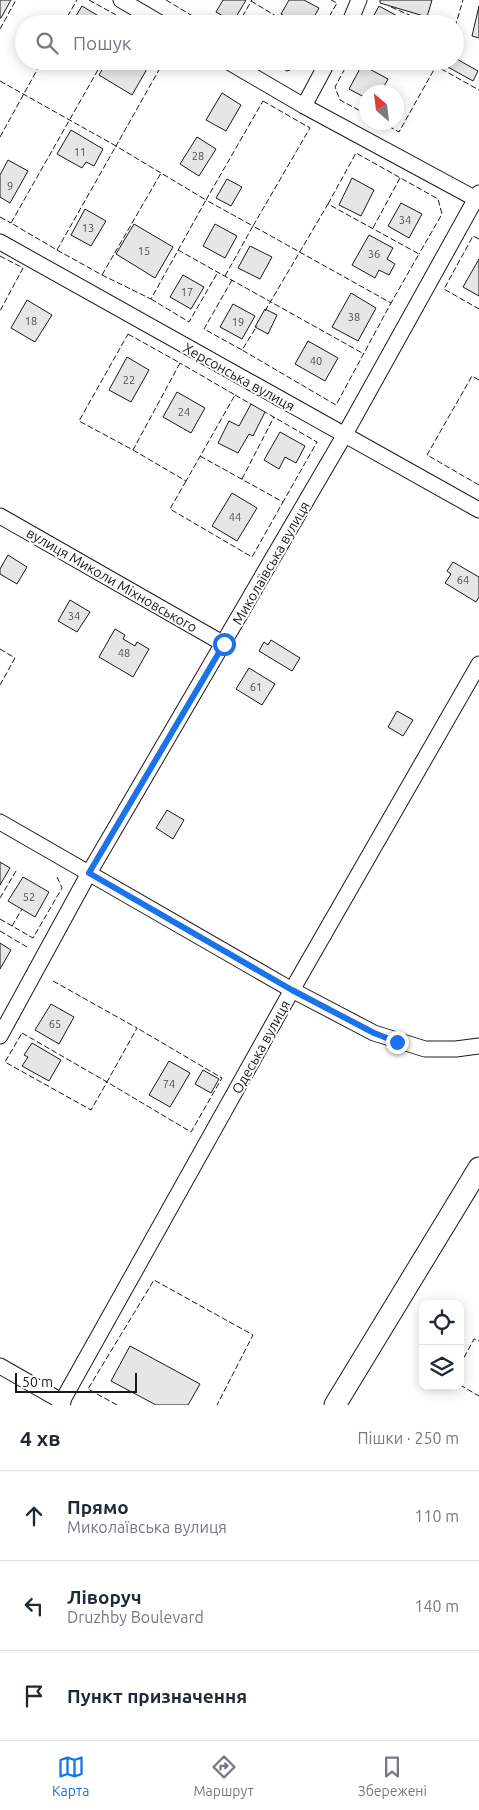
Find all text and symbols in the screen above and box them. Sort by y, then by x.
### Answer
search box [15,15,464,70]
icon: search [33,29,61,57]
text: Пошук [73,32,132,54]
north arrow [359,85,404,130]
house number: 11 [74,146,86,158]
house number: 28 [192,150,204,162]
house number: 9 [7,180,13,192]
house number: 34 [399,214,411,226]
house number: 13 [82,222,94,234]
house number: 15 [138,245,150,257]
house number: 36 [368,248,380,260]
house number: 17 [181,286,193,298]
house number: 38 [348,311,360,323]
house number: 18 [25,315,37,327]
house number: 19 [232,316,244,328]
street label: Херсонська вулиця [180,340,298,414]
house number: 40 [310,355,322,367]
house number: 22 [123,374,135,386]
house number: 24 [178,406,190,418]
street label: Миколаївська вулиця [229,498,313,628]
house number: 44 [229,511,241,523]
street label: вулиця Миколи Міхновського [24,524,200,636]
house number: 64 [457,574,469,586]
house number: 34 [68,610,80,622]
route start [213,633,236,656]
house number: 48 [118,647,130,659]
house number: 61 [250,681,262,693]
house number: 52 [23,891,35,903]
street label: Одеська вулиця [229,997,293,1097]
house number: 65 [49,1018,61,1030]
route end [386,1031,409,1054]
house number: 74 [163,1078,175,1090]
map controls [419,1300,464,1390]
button: locate [419,1300,464,1345]
button: layers [419,1345,464,1390]
scale bar [15,1370,138,1393]
text: 50 m [22,1374,53,1390]
text: 4 хв [20,1426,61,1450]
text: Пішки · 250 m [358,1429,459,1447]
text: Прямо [67,1496,129,1518]
icon: ahead [20,1502,48,1530]
text: 110 m [414,1507,459,1525]
text: Миколаївська вулиця [67,1518,227,1536]
text: Ліворуч [67,1586,141,1608]
icon: left [20,1592,48,1620]
text: 140 m [414,1597,459,1615]
text: Druzhby Boulevard [67,1608,204,1626]
icon: arrive [20,1682,48,1710]
text: Пункт призначення [67,1685,247,1707]
tab: Карта [52,1753,89,1799]
tab: Маршрут [193,1753,254,1799]
tab: Збережені [358,1753,427,1799]

